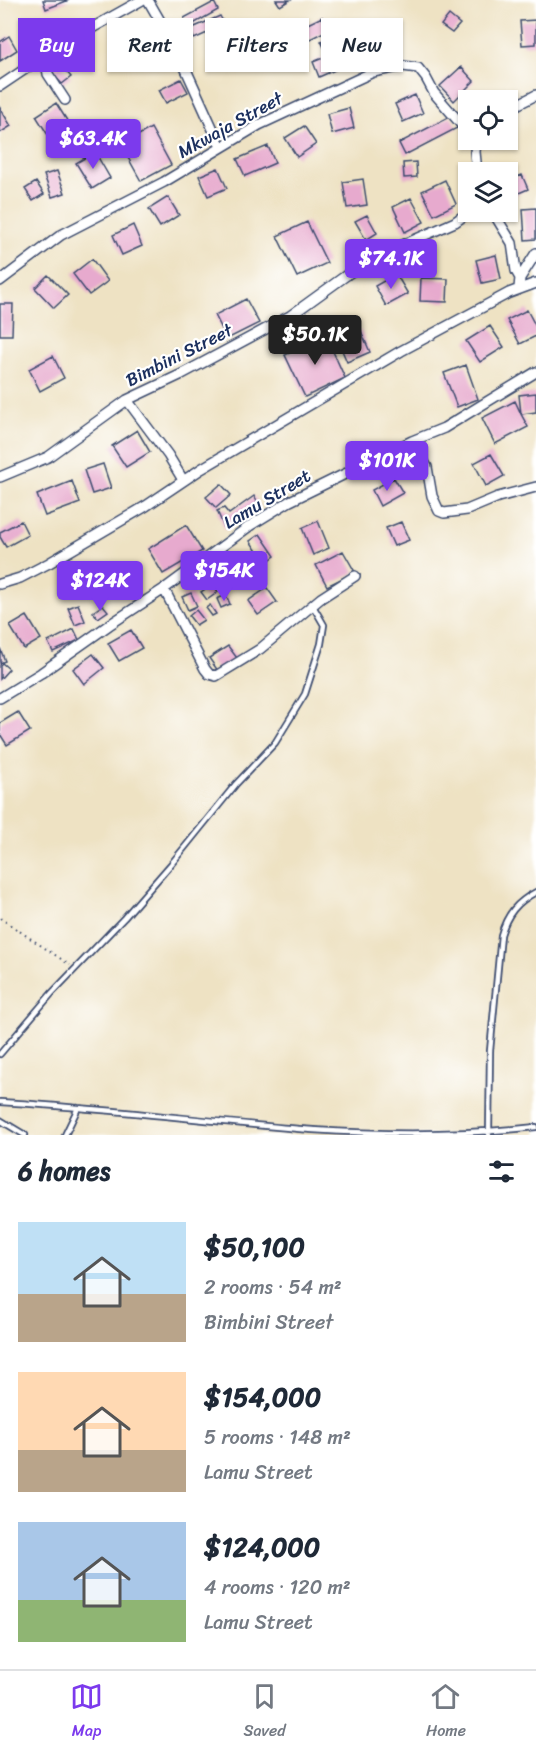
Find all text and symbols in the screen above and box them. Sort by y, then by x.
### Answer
chip: Buy [18,18,95,72]
chip: Rent [107,18,193,72]
chip: Filters [205,18,309,72]
chip: New [321,18,403,72]
street label: Mkwaja Street [171,82,289,167]
map controls [458,90,518,222]
button: locate [458,90,518,150]
pin: $63.4K [44,119,142,170]
text: $63.4K [60,121,126,156]
button: layers [458,162,518,222]
pin: $74.1K [342,239,440,290]
text: $74.1K [359,241,423,276]
street label: Bimbini Street [120,314,239,396]
pin: $50.1K [266,315,364,366]
text: $50.1K [282,317,348,352]
pin: $101K [345,441,429,492]
text: $101K [359,443,415,478]
street label: Lamu Street [217,460,317,538]
pin: $154K [182,551,266,602]
text: $154K [195,553,253,588]
pin: $124K [58,561,142,612]
text: $124K [71,563,129,598]
text: 6 homes [18,1148,110,1194]
icon: filters [485,1155,518,1188]
text: $50,100 [204,1224,305,1270]
icon: home [66,1246,138,1318]
text: 2 rooms · 54 m² [204,1270,342,1305]
text: Bimbini Street [204,1305,333,1340]
text: $154,000 [204,1374,321,1420]
icon: home [66,1396,138,1468]
text: 5 rooms · 148 m² [204,1420,351,1455]
text: Lamu Street [204,1455,313,1490]
text: $124,000 [204,1524,320,1570]
icon: home [66,1546,138,1618]
text: 4 rooms · 120 m² [204,1570,351,1605]
text: Lamu Street [204,1605,313,1640]
tab: Map [70,1680,103,1745]
tab: Saved [243,1680,286,1745]
tab: Home [426,1680,466,1745]

